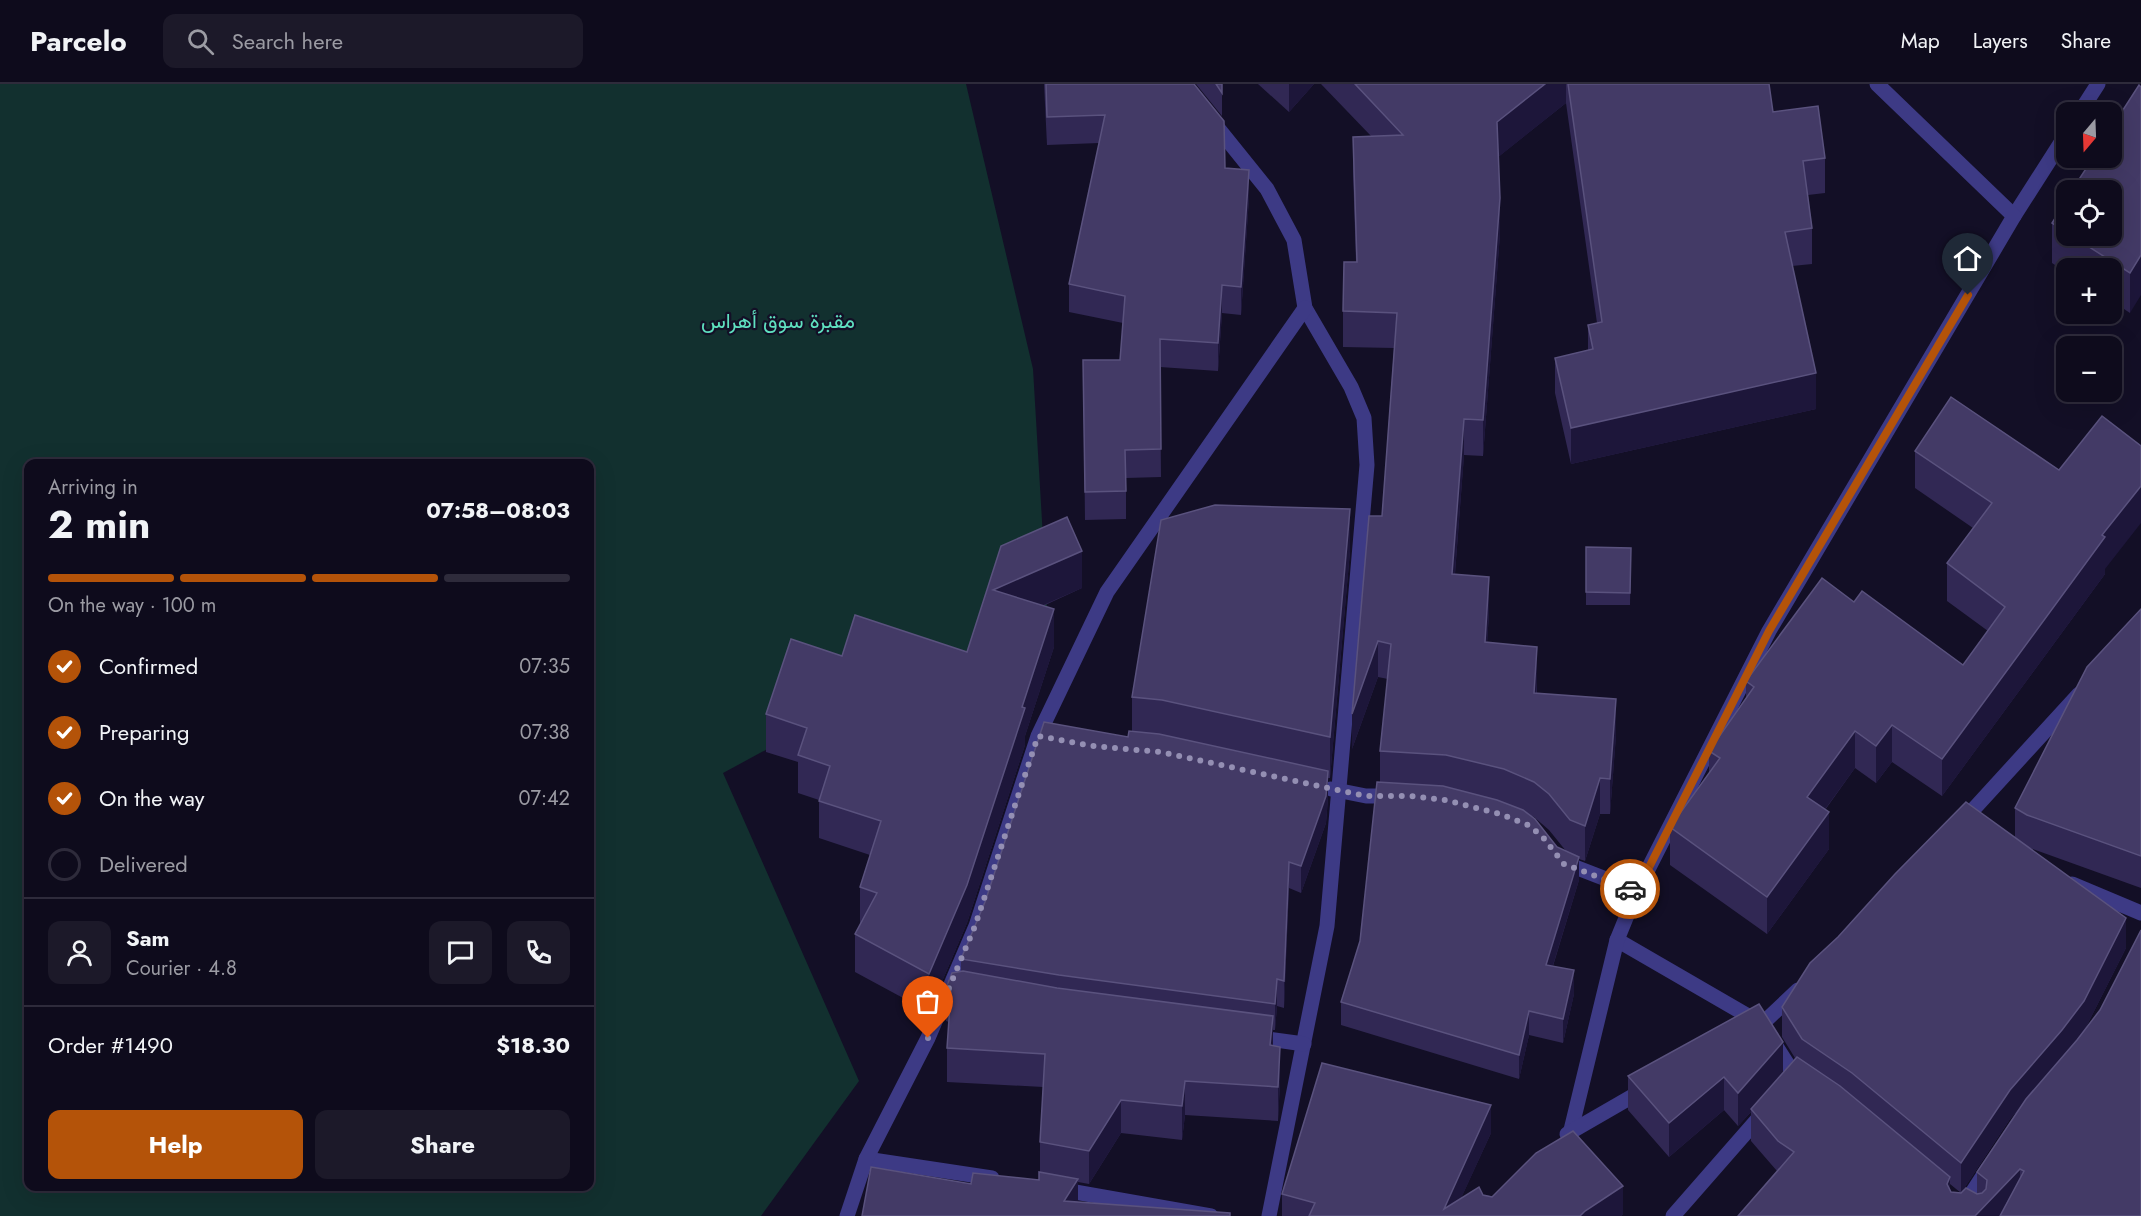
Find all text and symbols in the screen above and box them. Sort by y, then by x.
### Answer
search box [163,14,583,68]
text: Parcelo [30,21,127,62]
icon: search [184,25,217,58]
text: Search here [232,25,343,57]
text: Map [1901,26,1940,56]
text: Layers [1973,26,2028,56]
text: Share [2061,26,2111,56]
north arrow [2056,102,2122,168]
map controls [2056,102,2122,402]
button: locate [2056,180,2122,246]
pin [1942,233,1993,295]
icon: home [1951,242,1984,275]
button: + [2056,258,2122,324]
park label: مقبرة سوق أهراس [701,306,855,336]
button: − [2056,336,2122,402]
text: Arriving in [48,473,138,502]
text: 07:58–08:03 [426,494,570,526]
text: 2 min [48,496,150,553]
text: On the way · 100 m [48,591,216,620]
icon: check [48,650,81,683]
text: Confirmed [99,650,198,682]
text: 07:35 [519,652,570,681]
icon: check [48,716,81,749]
text: Preparing [99,716,190,748]
text: 07:38 [520,718,570,747]
icon: check [48,782,81,815]
text: On the way [99,782,204,814]
text: 07:42 [518,784,570,813]
text: Delivered [99,848,188,880]
courier [1600,859,1660,919]
icon: car [1614,873,1647,906]
button: person [48,921,111,984]
button: chat [429,921,492,984]
button: phone [507,921,570,984]
text: Sam [126,922,170,954]
text: Courier · 4.8 [126,954,237,983]
pin [902,976,953,1038]
icon: bag [911,985,944,1018]
text: Order #1490 [48,1029,173,1061]
text: $18.30 [496,1029,570,1061]
button: Help [48,1110,303,1179]
button: Share [315,1110,570,1179]

